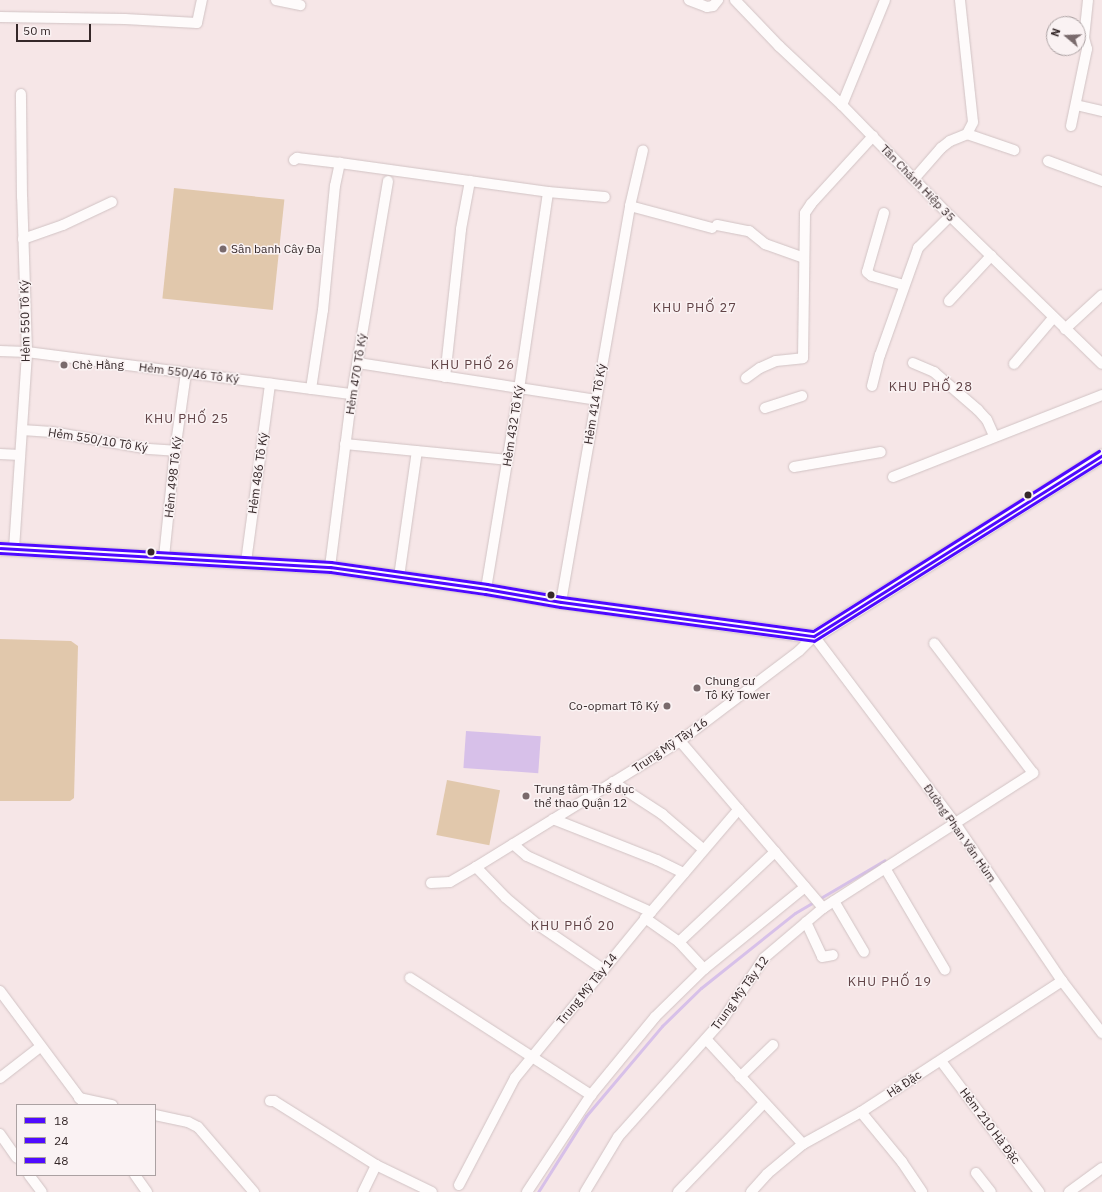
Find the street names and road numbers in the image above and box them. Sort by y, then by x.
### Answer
street label: Tân Chánh Hiệp 35 [878,141,958,225]
street label: Hẻm 550 Tô Ký [17,280,33,362]
street label: Hẻm 470 Tô Ký [342,332,370,416]
street label: Hẻm 550/46 Tô Ký [138,360,240,386]
street label: Hẻm 414 Tô Ký [581,362,609,446]
street label: Hẻm 432 Tô Ký [499,384,527,468]
street label: Hẻm 550/10 Tô Ký [47,425,149,455]
street label: Hẻm 486 Tô Ký [245,431,271,515]
street label: Hẻm 498 Tô Ký [162,436,184,518]
street label: Trung Mỹ Tây 16 [630,715,710,775]
street label: Đường Phan Văn Hùm [921,781,999,885]
street label: Trung Mỹ Tây 14 [554,950,620,1028]
street label: Trung Mỹ Tây 12 [708,953,772,1033]
street label: Hà Đặc [884,1068,924,1100]
street label: Hẻm 210 Hà Đặc [957,1085,1023,1167]

